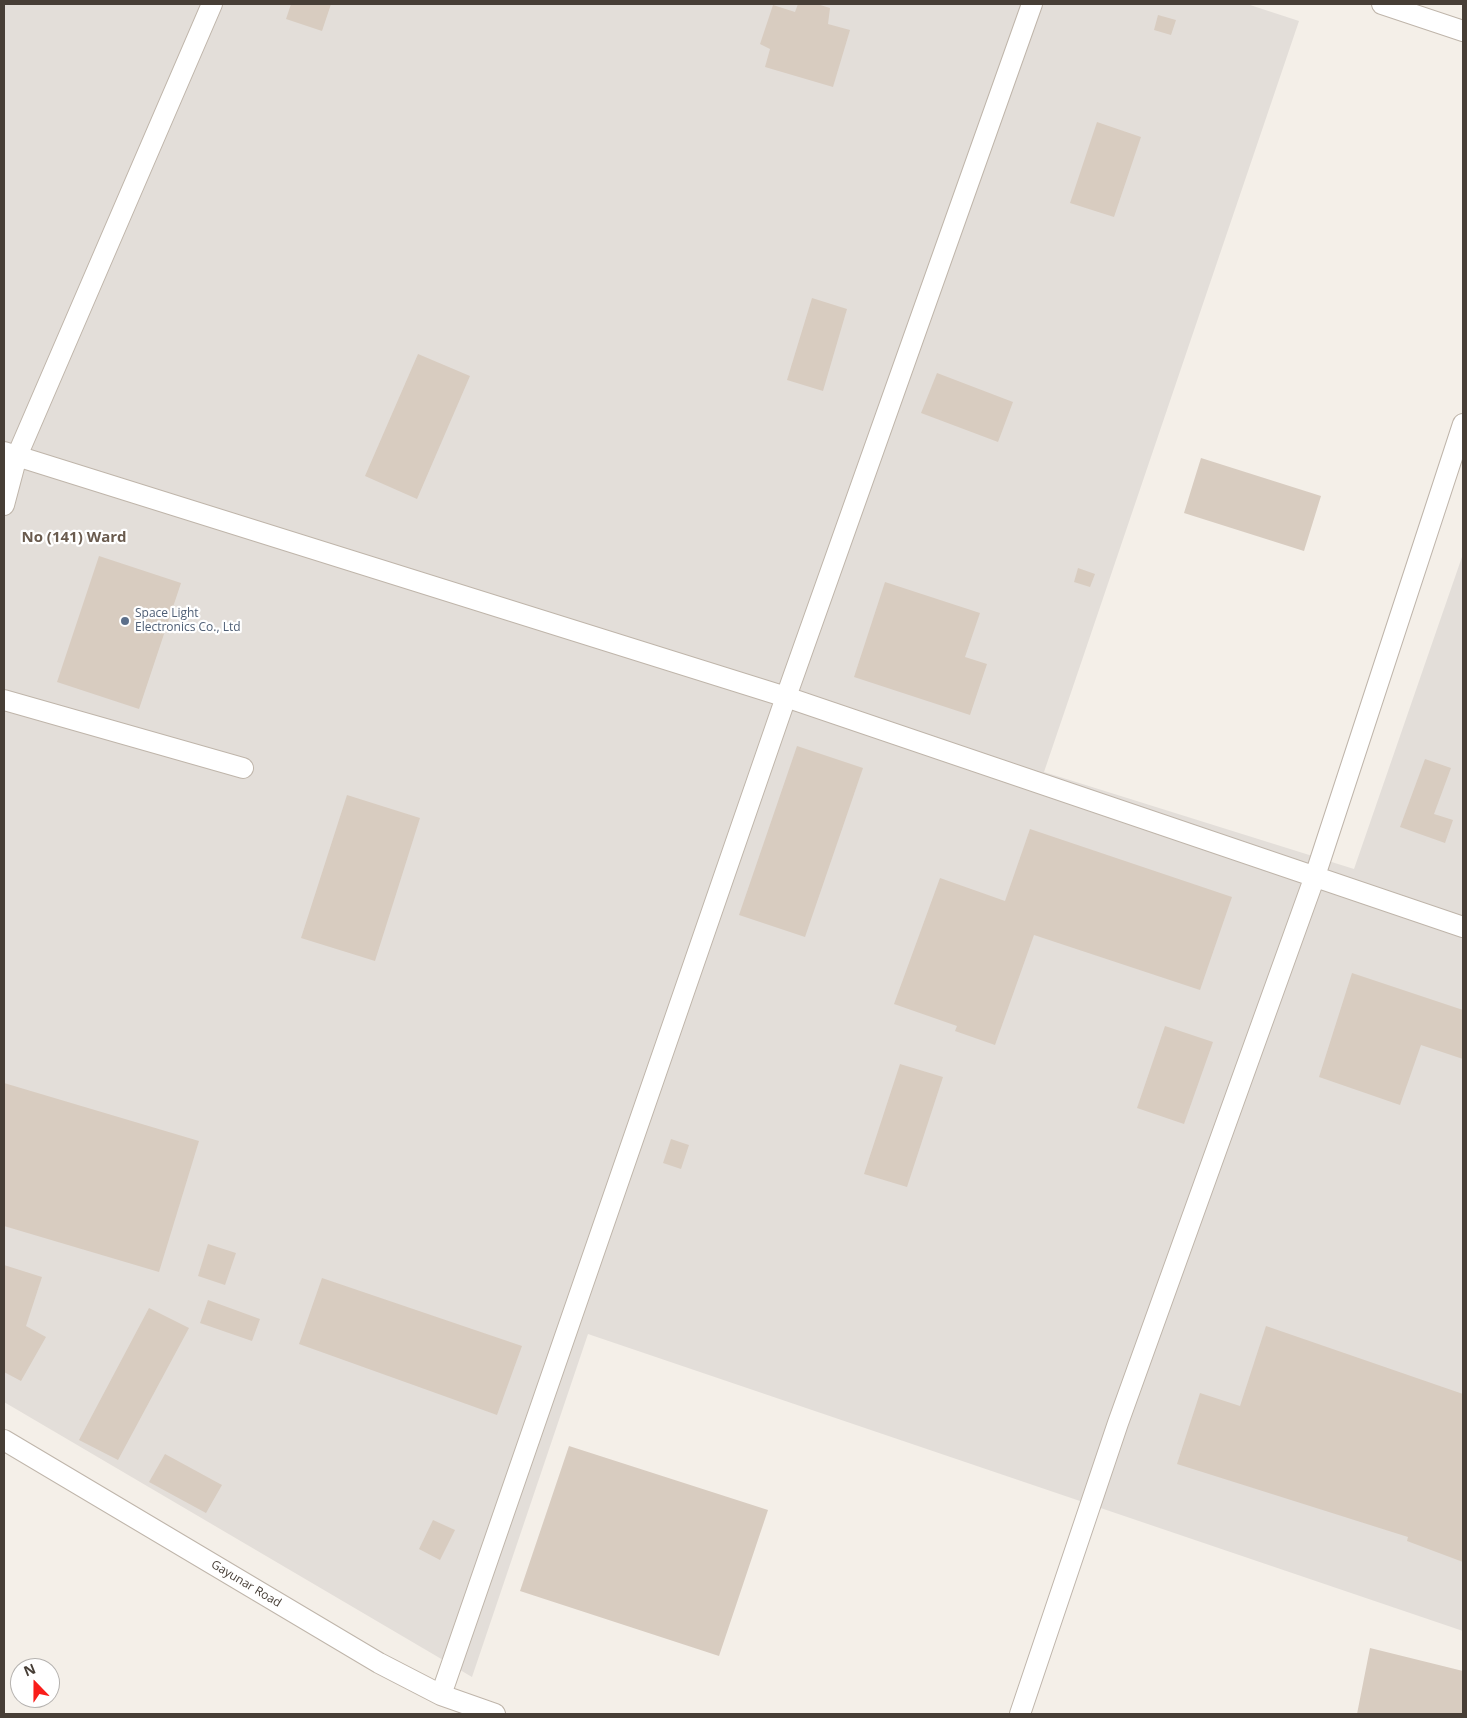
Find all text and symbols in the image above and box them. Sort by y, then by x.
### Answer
district label: No (141) Ward [21,529,127,547]
place label: Space Light Electronics Co., Ltd [135,607,241,635]
marker: Space Light Electronics Co., Ltd [119,615,131,627]
street label: Gayunar Road [208,1557,284,1611]
north arrow [10,1658,60,1708]
text: N [21,1659,38,1681]

